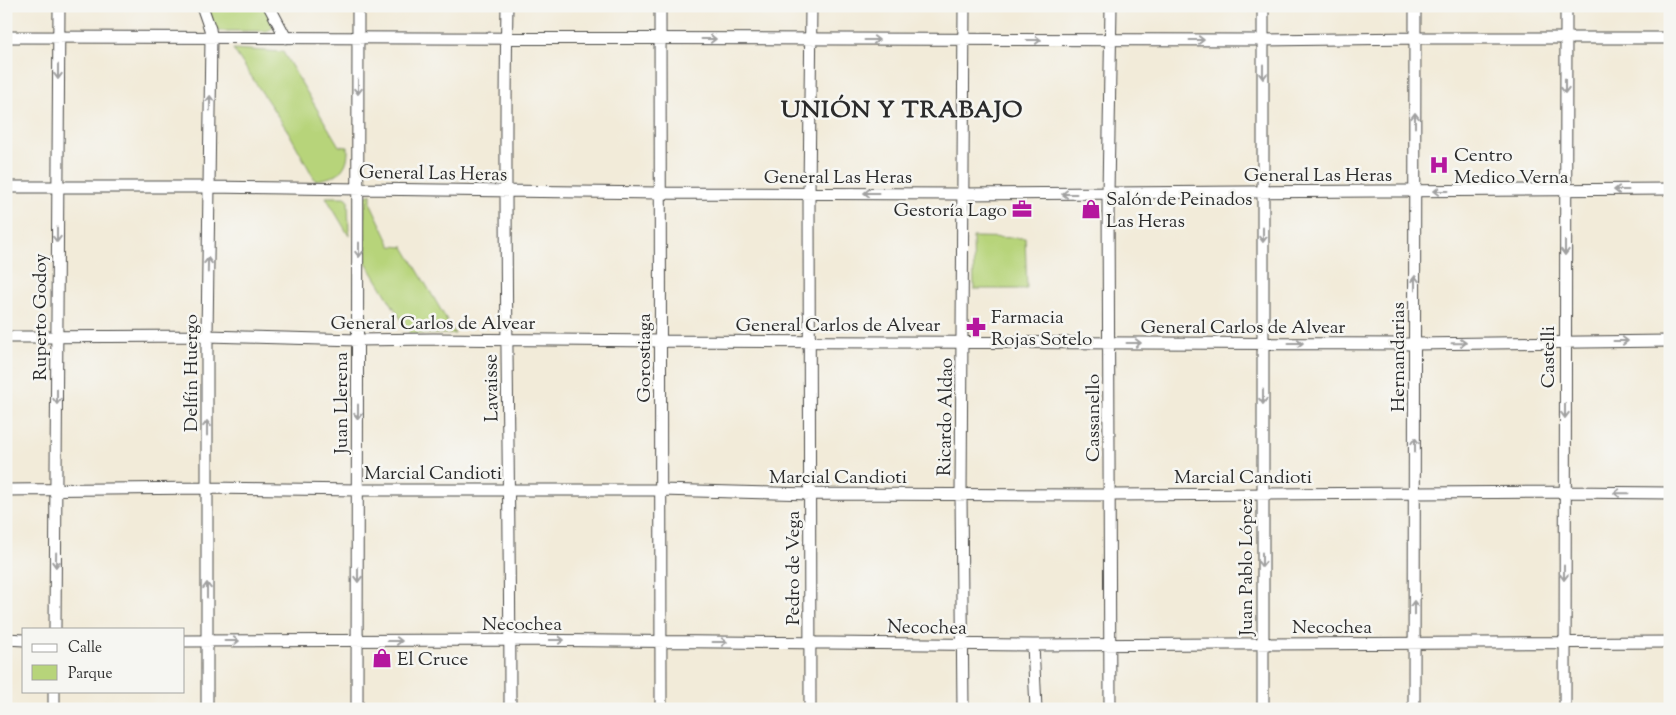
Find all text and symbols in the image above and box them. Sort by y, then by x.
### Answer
one-way arrow [701,34,717,44]
one-way arrow [864,35,880,45]
one-way arrow [1026,35,1042,45]
one-way arrow [1188,35,1205,45]
one-way arrow [53,64,63,80]
one-way arrow [1258,64,1268,80]
one-way arrow [1560,78,1570,94]
one-way arrow [353,79,363,95]
district label: UNIÓN Y TRABAJO [781,94,1023,128]
one-way arrow [205,95,215,111]
one-way arrow [1410,112,1420,128]
place label: Centro Medico Verna [1454,143,1569,192]
hospital icon: Centro Medico Verna [1428,154,1450,176]
street label: General Las Heras [358,160,507,189]
street label: General Las Heras [1244,163,1392,190]
street label: General Las Heras [764,165,912,192]
one-way arrow [1613,185,1630,195]
one-way arrow [1433,186,1449,195]
place label: Salón de Peinados Las Heras [1106,187,1253,236]
one-way arrow [863,189,879,198]
one-way arrow [1061,189,1077,199]
place label: Gestoría Lago [893,198,1007,225]
office icon: Gestoría Lago [1011,198,1033,220]
shop icon: Salón de Peinados Las Heras [1080,198,1102,220]
one-way arrow [52,226,62,243]
one-way arrow [1258,226,1268,243]
one-way arrow [1560,240,1570,256]
one-way arrow [354,242,364,258]
street label: Ruperto Godoy [28,253,55,381]
one-way arrow [203,257,213,274]
one-way arrow [1410,275,1420,291]
street label: Hernandarias [1386,302,1413,412]
place label: Farmacia Rojas Sotelo [991,305,1092,354]
street label: General Carlos de Alvear [331,311,535,338]
street label: Gorostiaga [632,313,659,403]
street label: General Carlos de Alvear [736,313,940,340]
street label: Delfín Huergo [179,314,206,432]
street label: General Carlos de Alvear [1141,315,1345,342]
pharmacy icon: Farmacia Rojas Sotelo [965,316,987,338]
street label: Castelli [1536,326,1563,388]
one-way arrow [1612,336,1629,346]
one-way arrow [1125,338,1141,348]
one-way arrow [1288,338,1304,348]
one-way arrow [1450,338,1466,348]
street label: Juan Llerena [329,352,356,455]
street label: Lavaisse [478,354,507,422]
street label: Ricardo Aldao [932,358,961,476]
street label: Cassanello [1081,374,1108,462]
one-way arrow [52,389,61,405]
one-way arrow [1258,389,1268,405]
one-way arrow [1560,402,1570,419]
one-way arrow [353,404,363,420]
one-way arrow [203,420,212,436]
one-way arrow [1410,437,1420,454]
street label: Marcial Candioti [364,461,502,488]
street label: Marcial Candioti [769,465,907,492]
street label: Marcial Candioti [1174,465,1312,492]
one-way arrow [1613,488,1630,498]
street label: Juan Pablo López [1234,498,1261,637]
street label: Pedro de Vega [781,510,808,625]
one-way arrow [51,552,61,568]
one-way arrow [1257,552,1267,568]
one-way arrow [1559,565,1569,581]
one-way arrow [353,566,363,583]
one-way arrow [202,582,212,598]
one-way arrow [1409,600,1419,616]
street label: Necochea [482,612,562,639]
street label: Necochea [887,614,967,643]
street label: Necochea [1292,615,1372,642]
legend [22,628,185,692]
one-way arrow [224,636,240,646]
one-way arrow [386,636,403,646]
one-way arrow [549,636,565,645]
one-way arrow [712,637,728,647]
text: Calle [68,638,102,659]
shop icon: El Cruce [371,647,393,669]
place label: El Cruce [397,647,469,674]
text: Parque [68,664,112,685]

